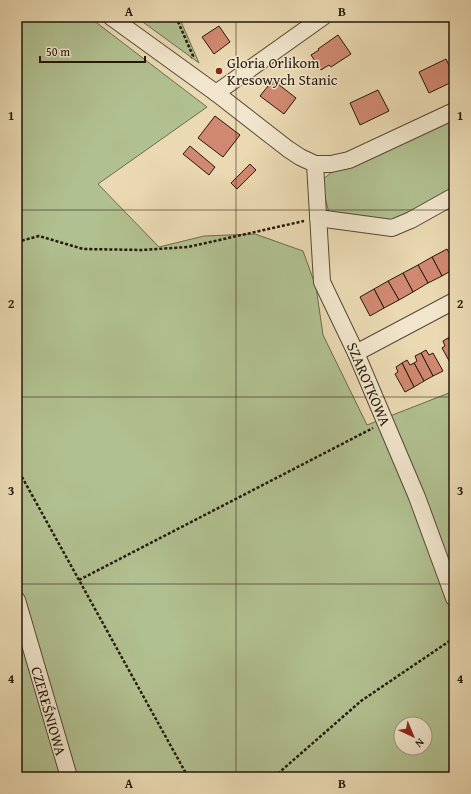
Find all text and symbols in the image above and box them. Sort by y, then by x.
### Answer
text: A [125,2,134,21]
text: B [338,2,346,21]
scale bar [40,38,145,64]
text: 50 m [46,43,70,60]
place label: Gloria Orlikom Kresowych Stanic [227,52,338,90]
marker: Gloria Orlikom Kresowych Stanic [214,66,224,76]
text: 1 [8,106,14,125]
text: 1 [457,106,463,125]
text: 2 [8,294,15,313]
text: 2 [457,294,464,313]
street label: SZAROTKOWA [342,339,396,429]
text: 3 [8,481,14,500]
text: 3 [457,481,463,500]
street label: CZEREŚNIOWA [26,664,72,758]
text: 4 [8,669,15,688]
text: 4 [457,669,464,688]
north arrow [393,716,433,756]
text: N [411,735,428,752]
text: A [125,774,134,793]
text: B [338,774,346,793]

